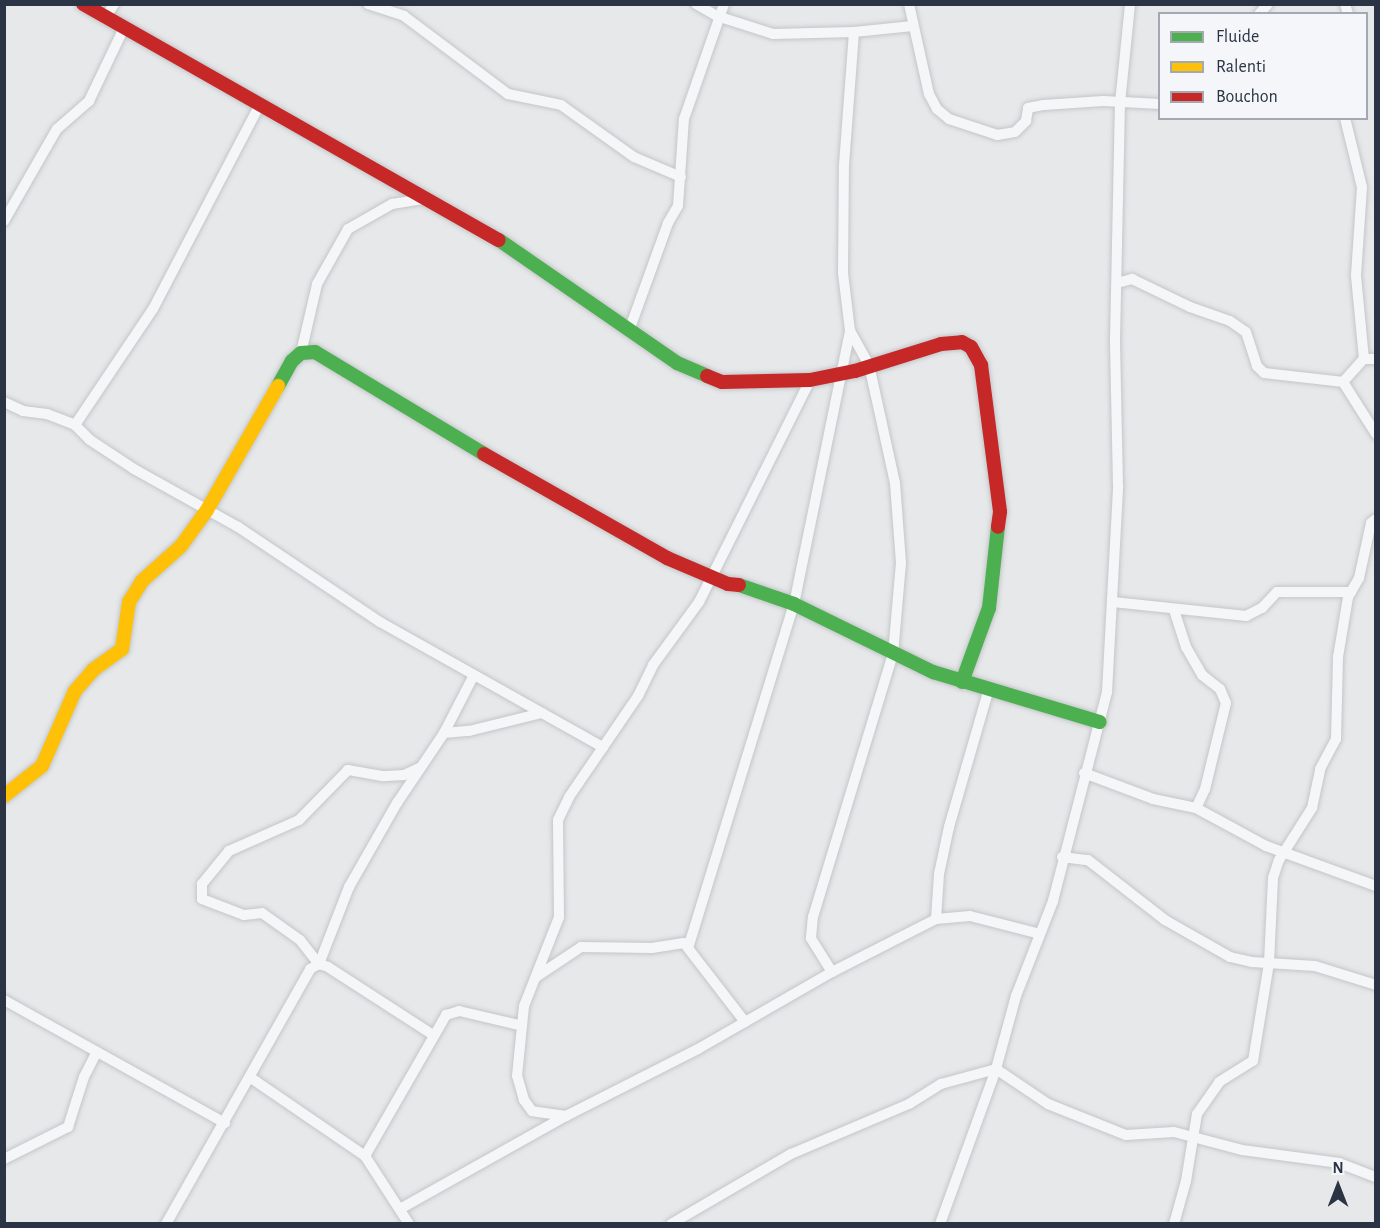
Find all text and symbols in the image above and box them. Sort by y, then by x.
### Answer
legend [1158,12,1368,120]
text: Fluide [1216,28,1259,46]
text: Ralenti [1216,58,1266,76]
text: Bouchon [1216,88,1278,106]
north arrow [1308,1156,1368,1216]
text: N [1332,1160,1344,1176]

